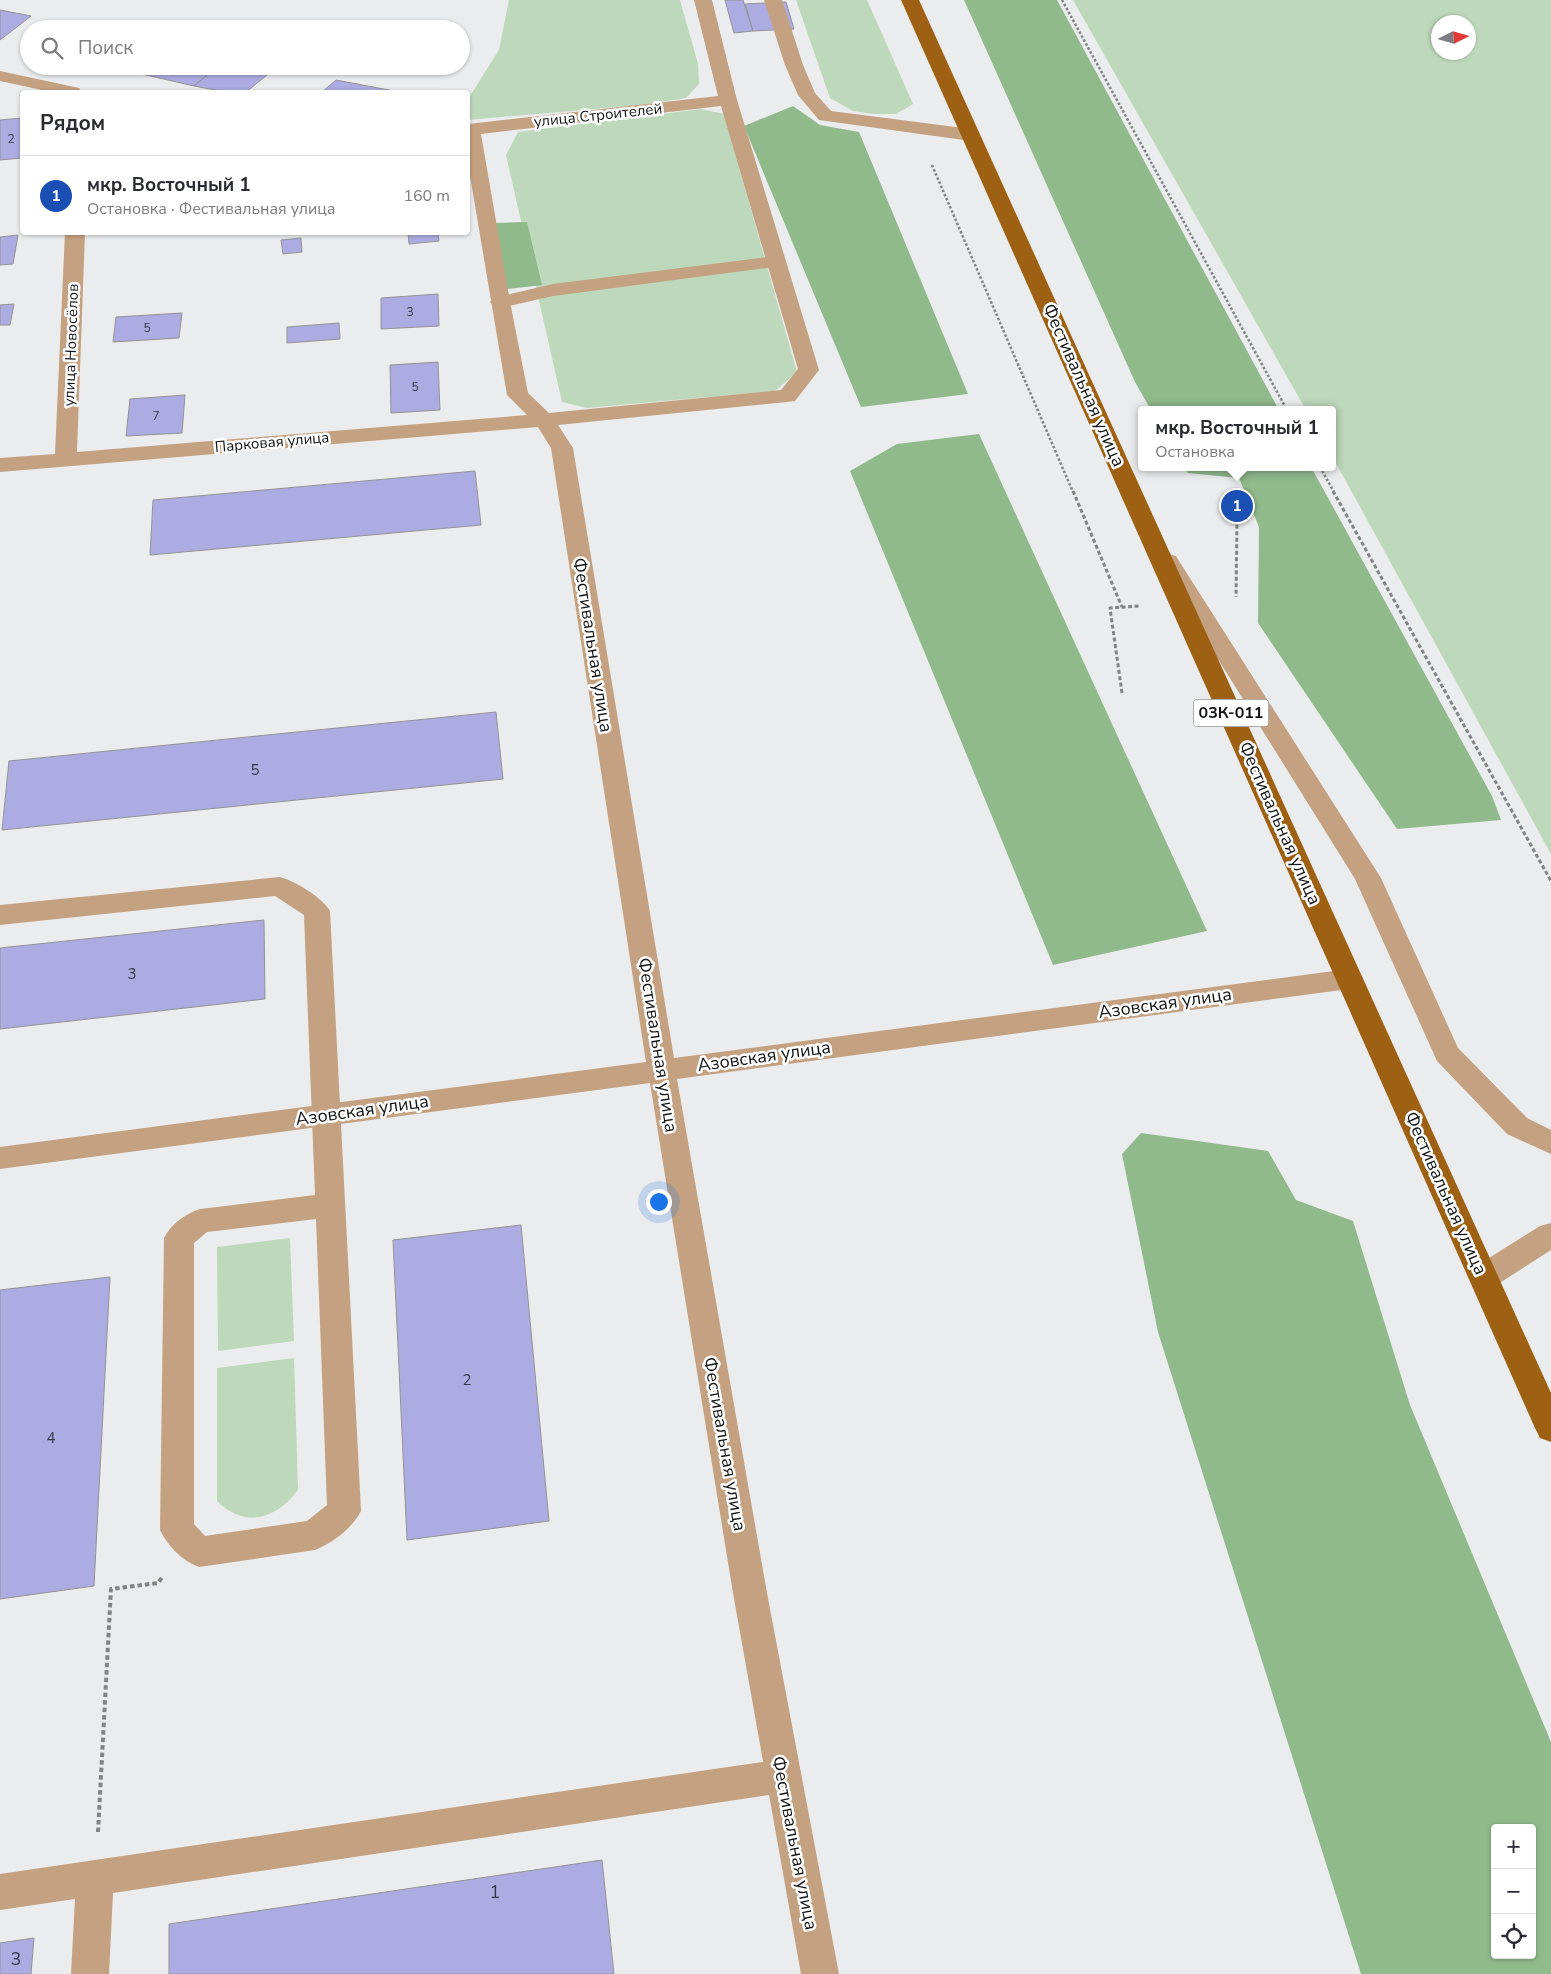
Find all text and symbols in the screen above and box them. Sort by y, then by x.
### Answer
north arrow [1431,15,1476,60]
search box [20,20,470,75]
icon: search [38,34,66,62]
text: Поиск [78,35,133,61]
street label: улица Строителей [533,98,663,132]
text: Рядом [40,109,105,137]
house number: 2 [7,131,15,147]
text: мкр. Восточный 1 [87,172,251,198]
text: 1 [51,185,61,207]
text: 160 m [403,185,450,207]
text: Остановка · Фестивальная улица [87,198,335,220]
street label: улица Новосёлов [59,283,83,407]
street label: Фестивальная улица [1037,300,1131,470]
house number: 3 [406,304,414,320]
house number: 5 [143,320,151,336]
house number: 5 [411,379,419,395]
popup [1138,406,1336,471]
house number: 7 [152,408,160,424]
text: мкр. Восточный 1 [1155,415,1319,441]
street label: Парковая улица [214,427,330,457]
text: Остановка [1155,441,1235,463]
pin: 1 [1221,487,1253,525]
street label: Фестивальная улица [567,556,619,734]
road number: 03К-011 [1194,700,1268,726]
street label: Фестивальная улица [1233,738,1327,908]
house number: 5 [250,760,260,780]
street label: Фестивальная улица [632,956,684,1134]
house number: 3 [127,964,137,984]
street label: Азовская улица [1097,982,1233,1024]
street label: Азовская улица [696,1035,832,1077]
street label: Азовская улица [294,1089,430,1131]
street label: Фестивальная улица [1399,1108,1493,1278]
your location [646,1189,672,1215]
street label: Фестивальная улица [698,1355,752,1533]
house number: 2 [462,1370,472,1390]
house number: 4 [46,1428,56,1448]
street label: Фестивальная улица [766,1754,824,1932]
map controls [1491,1824,1536,1959]
button: + [1491,1824,1536,1869]
button: − [1491,1869,1536,1914]
house number: 1 [490,1880,500,1904]
button: locate [1491,1914,1536,1959]
house number: 3 [11,1947,21,1971]

